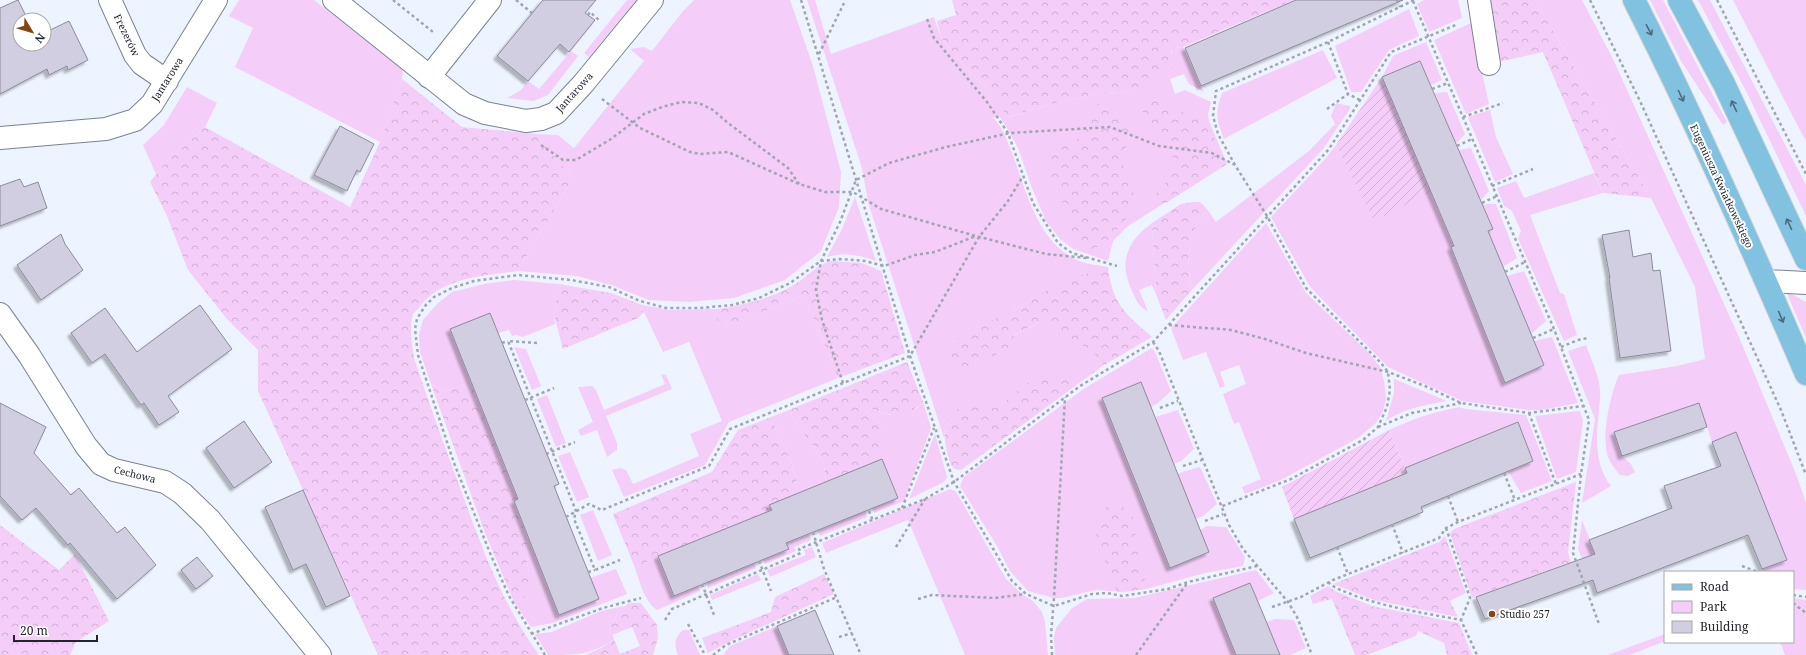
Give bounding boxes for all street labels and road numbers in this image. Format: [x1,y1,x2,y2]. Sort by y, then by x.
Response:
street label: Frezerów [111,11,143,59]
street label: Jantarowa [147,54,186,105]
street label: Jantarowa [552,69,596,116]
street label: Eugeniusza Kwiatkowskiego [1687,122,1757,250]
street label: Cechowa [113,462,158,486]

